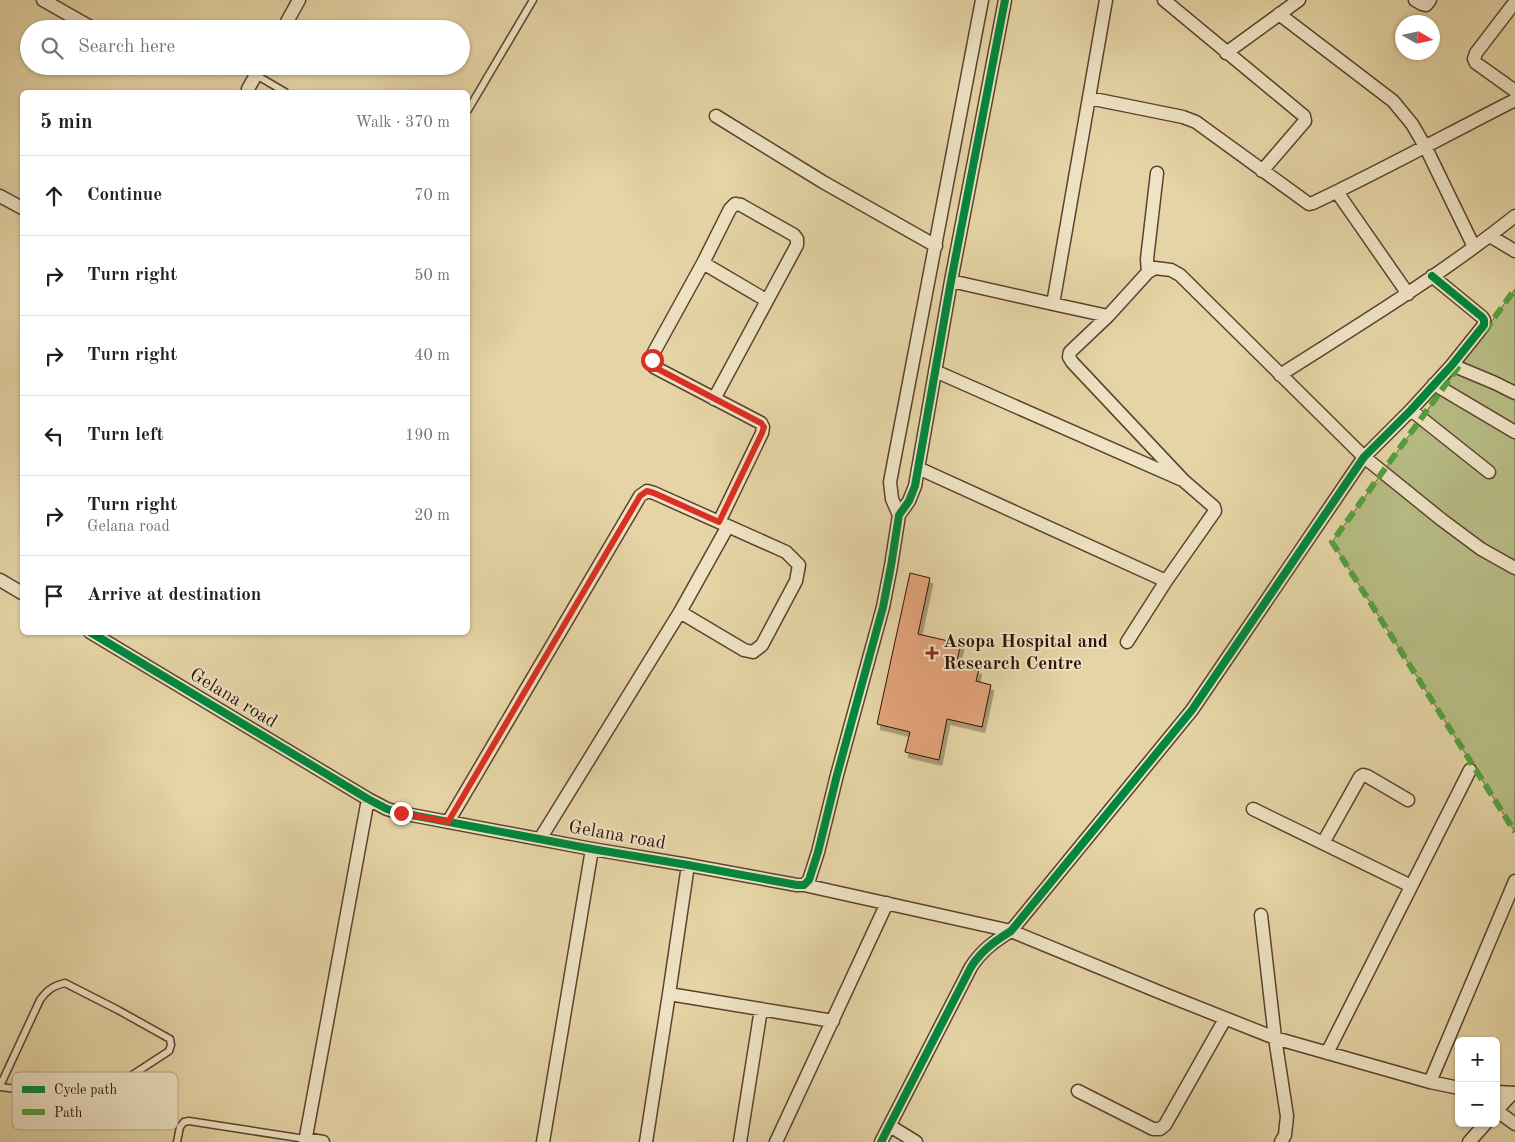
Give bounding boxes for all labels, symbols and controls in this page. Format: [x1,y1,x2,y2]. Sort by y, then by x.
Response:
north arrow [1395,15,1440,60]
search box [20,20,470,75]
icon: search [38,34,66,62]
text: Search here [78,38,175,57]
text: 5 min [40,112,93,133]
text: Walk · 370 m [355,115,450,131]
icon: ahead [40,182,68,210]
text: Continue [87,186,162,205]
text: 70 m [414,188,450,204]
icon: right [40,262,68,290]
text: Turn right [87,266,177,285]
text: 50 m [414,268,450,284]
icon: right [40,342,68,370]
text: Turn right [87,346,177,365]
text: 40 m [414,348,450,364]
route start [641,349,664,372]
icon: left [40,422,68,450]
text: Turn left [87,426,164,445]
text: 190 m [405,428,450,444]
text: Turn right [87,496,177,515]
icon: right [40,502,68,530]
text: 20 m [414,508,450,524]
text: Gelana road [87,519,170,535]
icon: arrive [40,582,68,610]
text: Arrive at destination [87,586,261,605]
place label: Asopa Hospital and Research Centre [943,633,1108,674]
marker: Asopa Hospital and Research Centre [925,646,939,660]
street label: Gelana road [186,666,280,733]
route end [390,802,413,825]
street label: Gelana road [567,818,667,854]
map controls [1455,1037,1500,1127]
button: + [1455,1037,1500,1082]
legend [12,1072,178,1130]
button: − [1455,1082,1500,1127]
text: Cycle path [54,1083,117,1097]
text: Path [54,1106,83,1120]

